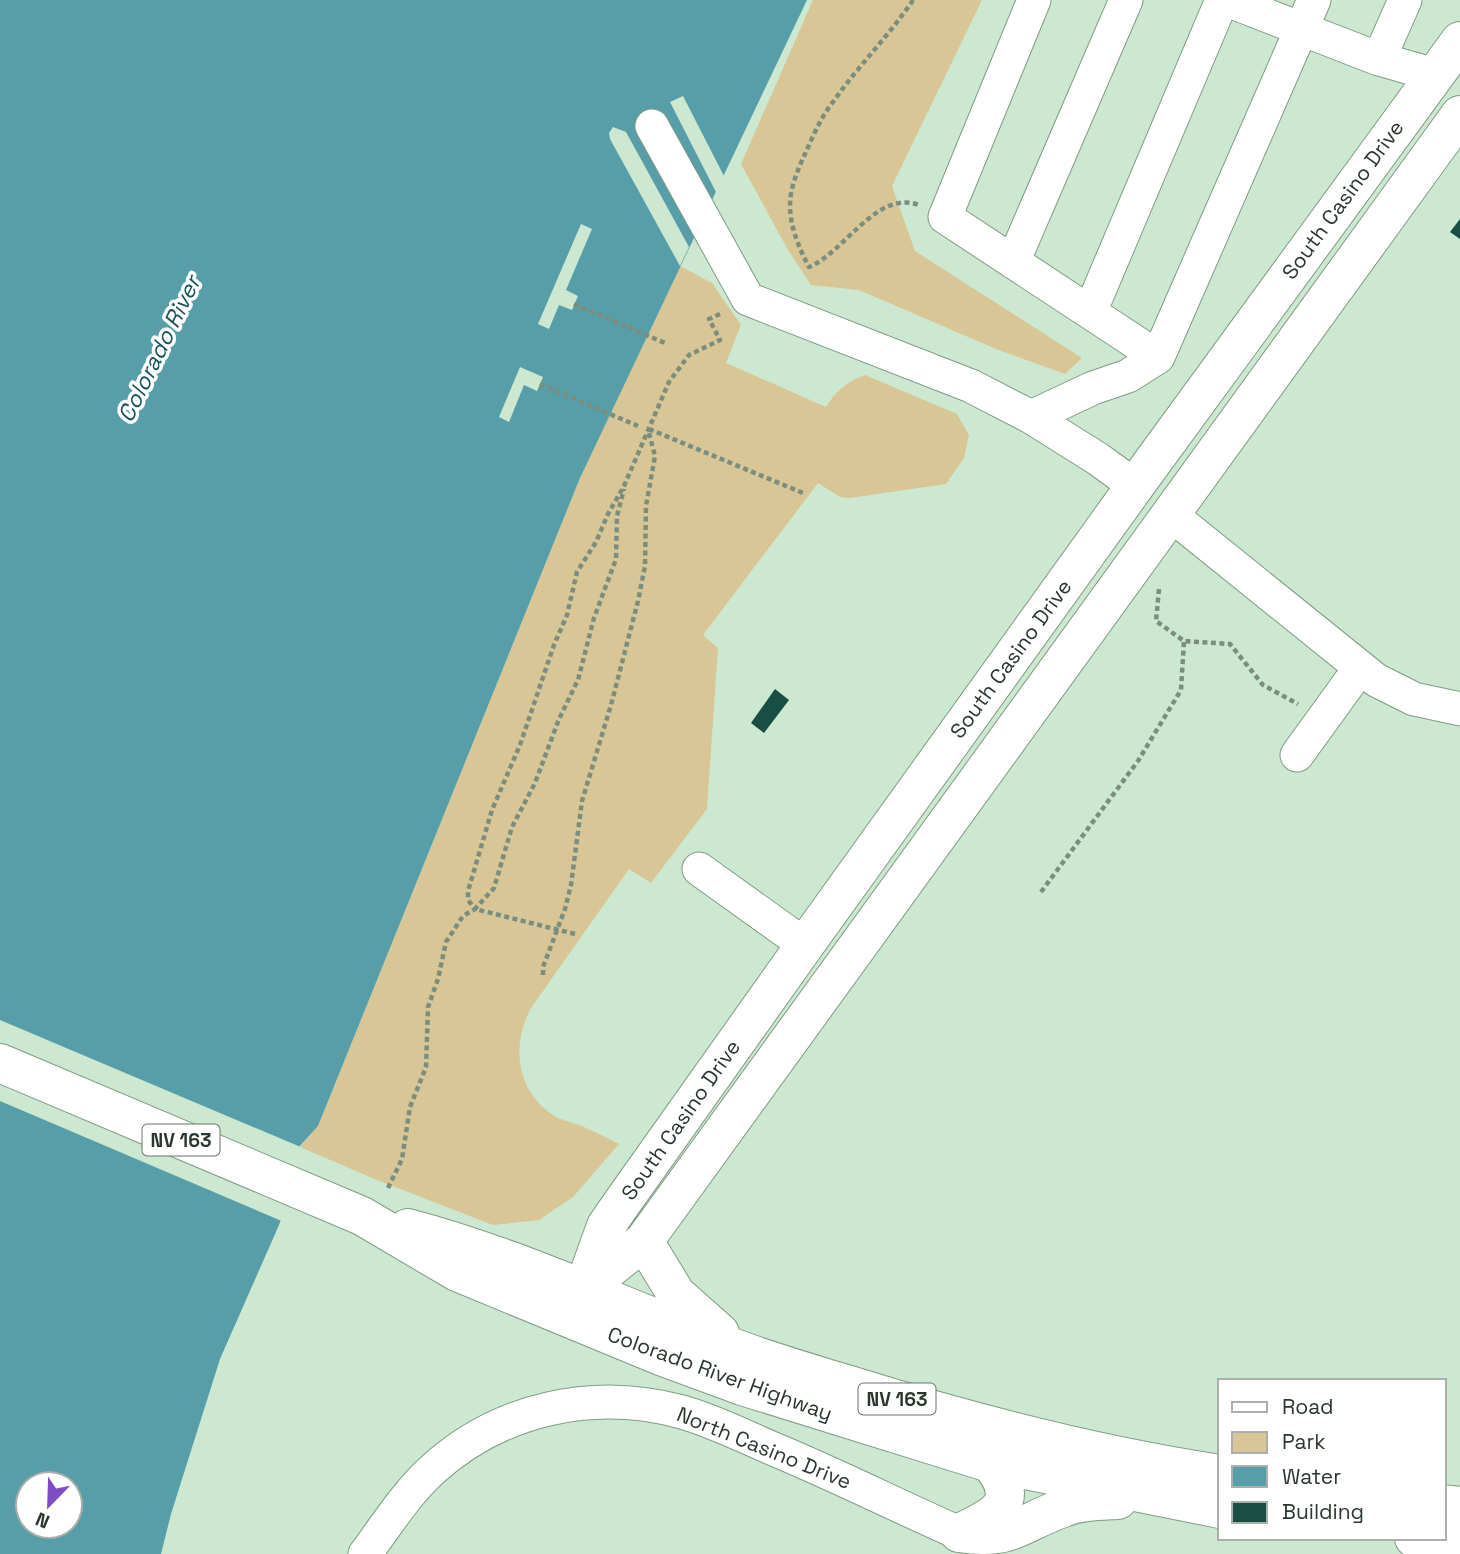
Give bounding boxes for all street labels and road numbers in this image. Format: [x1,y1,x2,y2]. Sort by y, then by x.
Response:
street label: South Casino Drive [1276,115,1409,284]
street label: South Casino Drive [944,574,1077,743]
street label: South Casino Drive [615,1034,746,1205]
road number: NV 163 [142,1124,220,1156]
street label: Colorado River Highway [604,1320,836,1427]
road number: NV 163 [858,1384,936,1414]
street label: North Casino Drive [673,1400,855,1495]

